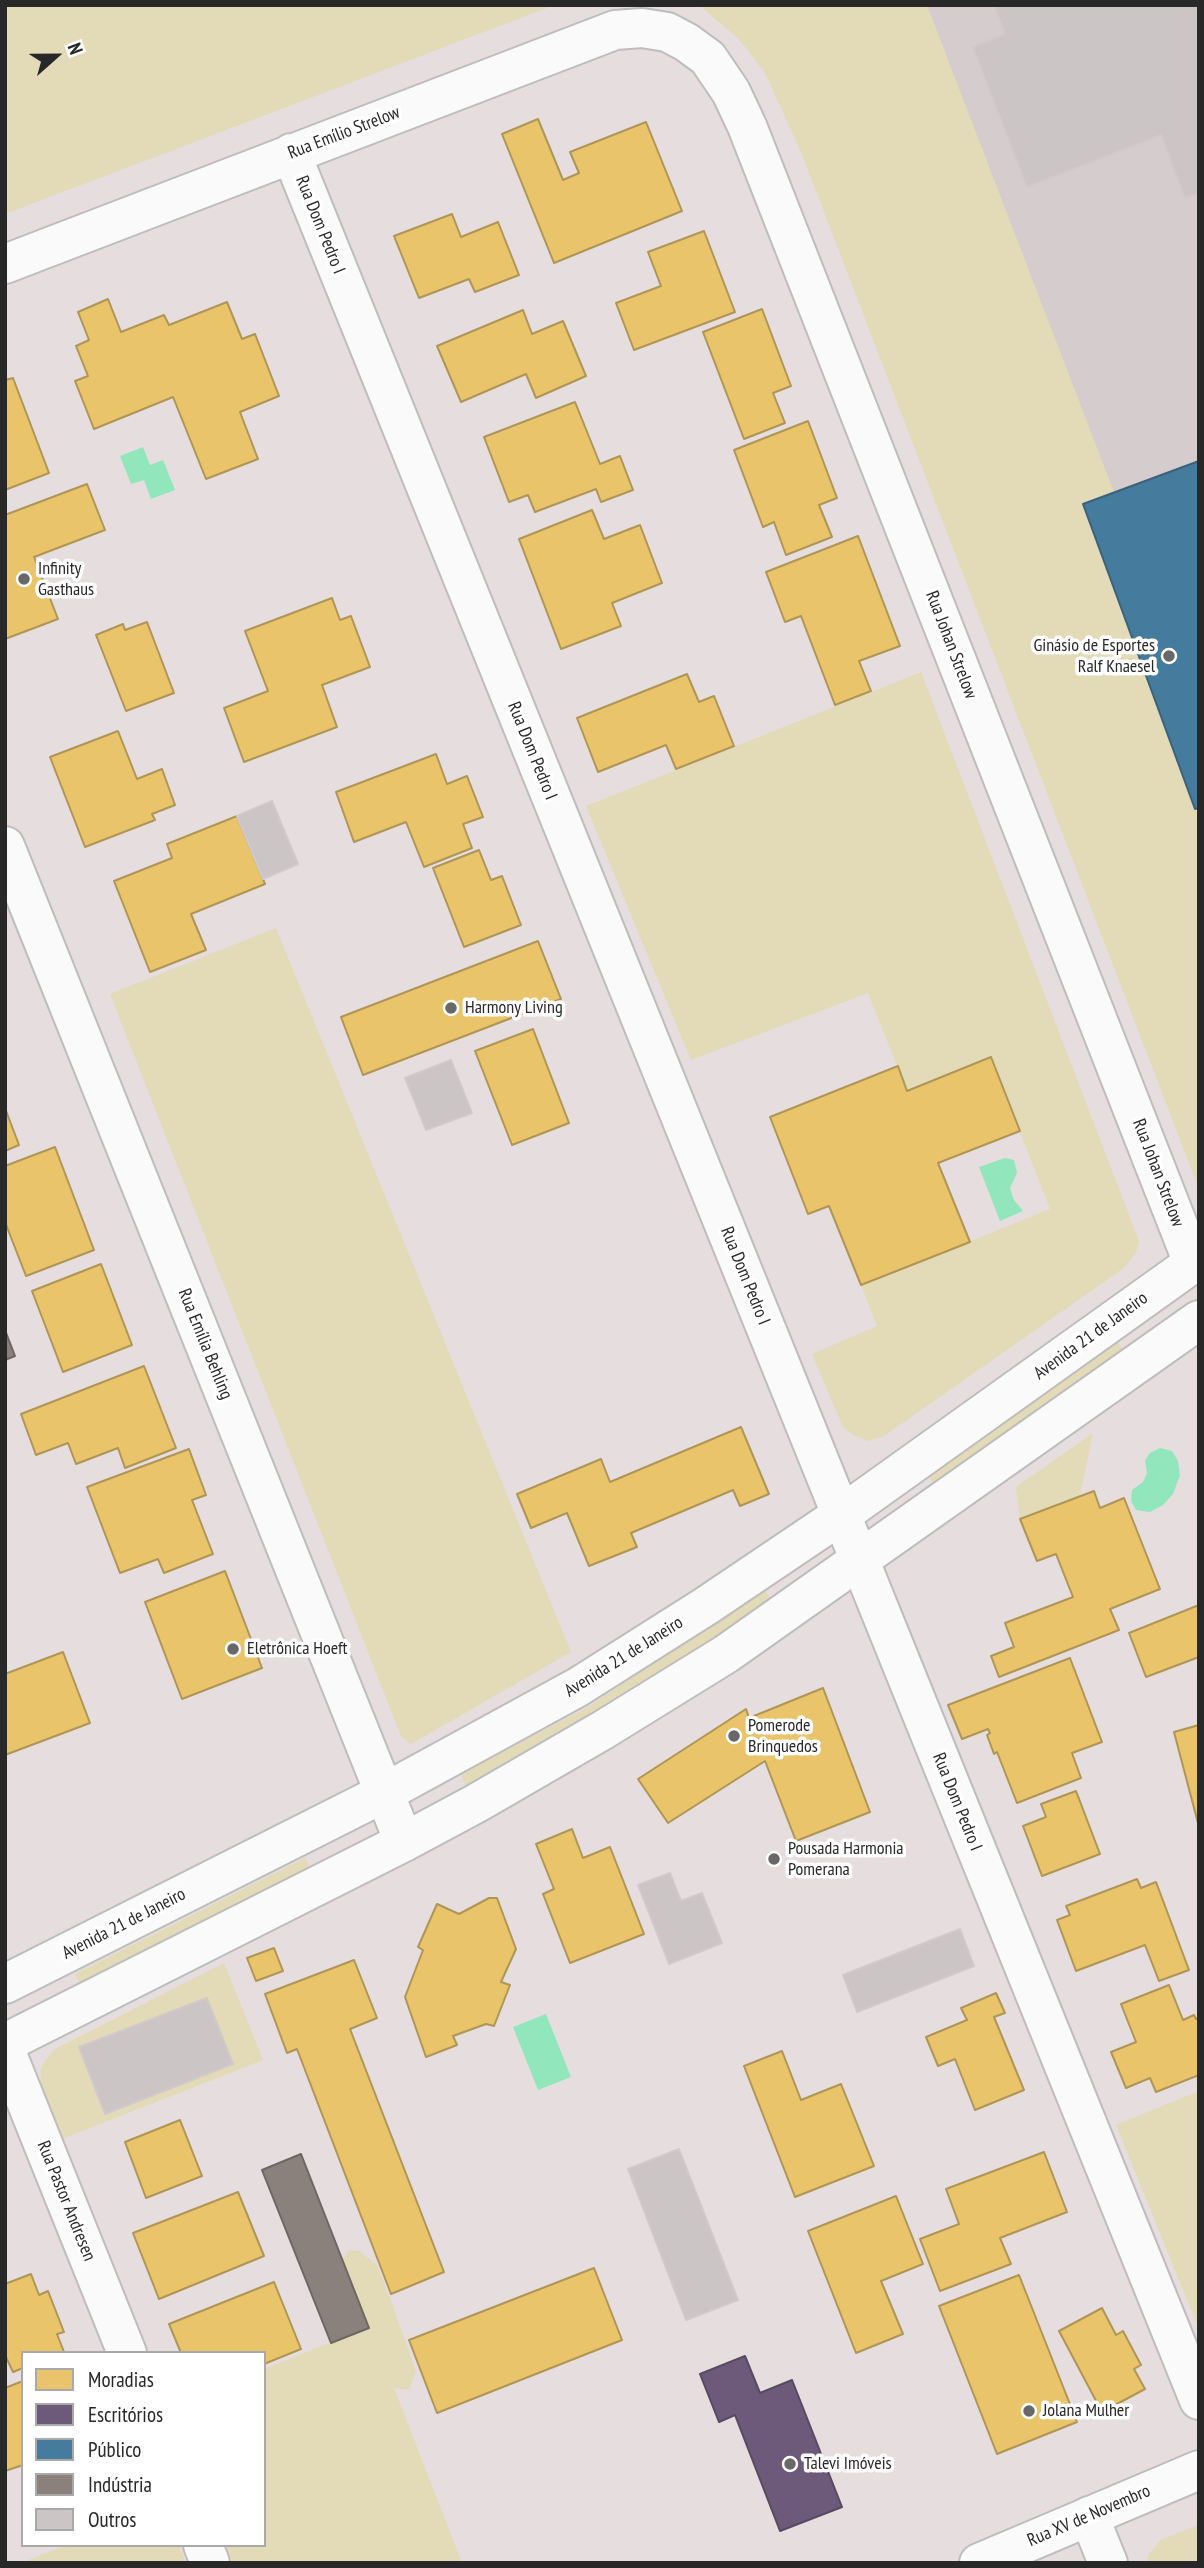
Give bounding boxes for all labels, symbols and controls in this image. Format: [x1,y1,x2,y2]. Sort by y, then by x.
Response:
north arrow [21,21,91,91]
text: N [63,39,89,58]
street label: Rua Emílio Strelow [285,102,403,164]
street label: Rua Dom Pedro I [291,173,349,277]
place label: Infinity Gasthaus [38,558,94,600]
marker: Infinity Gasthaus [16,571,32,587]
street label: Rua Johan Strelow [921,588,981,702]
place label: Ginásio de Esportes Ralf Knaesel [1033,635,1155,678]
marker: Ginásio de Esportes Ralf Knaesel [1161,648,1177,664]
street label: Rua Dom Pedro I [503,699,561,803]
place label: Harmony Living [465,997,563,1019]
marker: Harmony Living [443,1000,459,1016]
street label: Rua Johan Strelow [1128,1116,1188,1230]
street label: Rua Dom Pedro I [716,1224,774,1328]
street label: Rua Emília Behling [173,1285,237,1403]
street label: Avenida 21 de Janeiro [1030,1287,1152,1385]
street label: Avenida 21 de Janeiro [561,1612,687,1702]
place label: Eletrônica Hoeft [247,1638,347,1660]
marker: Eletrônica Hoeft [225,1641,241,1657]
place label: Pomerode Brinquedos [748,1715,818,1758]
marker: Pomerode Brinquedos [726,1728,742,1744]
street label: Rua Dom Pedro I [928,1750,986,1854]
place label: Pousada Harmonia Pomerana [788,1838,904,1881]
marker: Pousada Harmonia Pomerana [766,1851,782,1867]
street label: Avenida 21 de Janeiro [59,1884,189,1964]
street label: Rua Pastor Andresen [32,2138,100,2264]
legend [21,2351,266,2547]
text: Moradias [88,2366,154,2393]
place label: Jolana Mulher [1043,2400,1129,2422]
text: Escritórios [88,2401,163,2428]
marker: Jolana Mulher [1021,2403,1037,2419]
text: Público [88,2436,141,2463]
place label: Talevi Imóveis [804,2453,892,2475]
marker: Talevi Imóveis [782,2456,798,2472]
text: Indústria [88,2471,152,2498]
street label: Rua XV de Novembro [1024,2480,1154,2552]
text: Outros [88,2506,136,2533]

